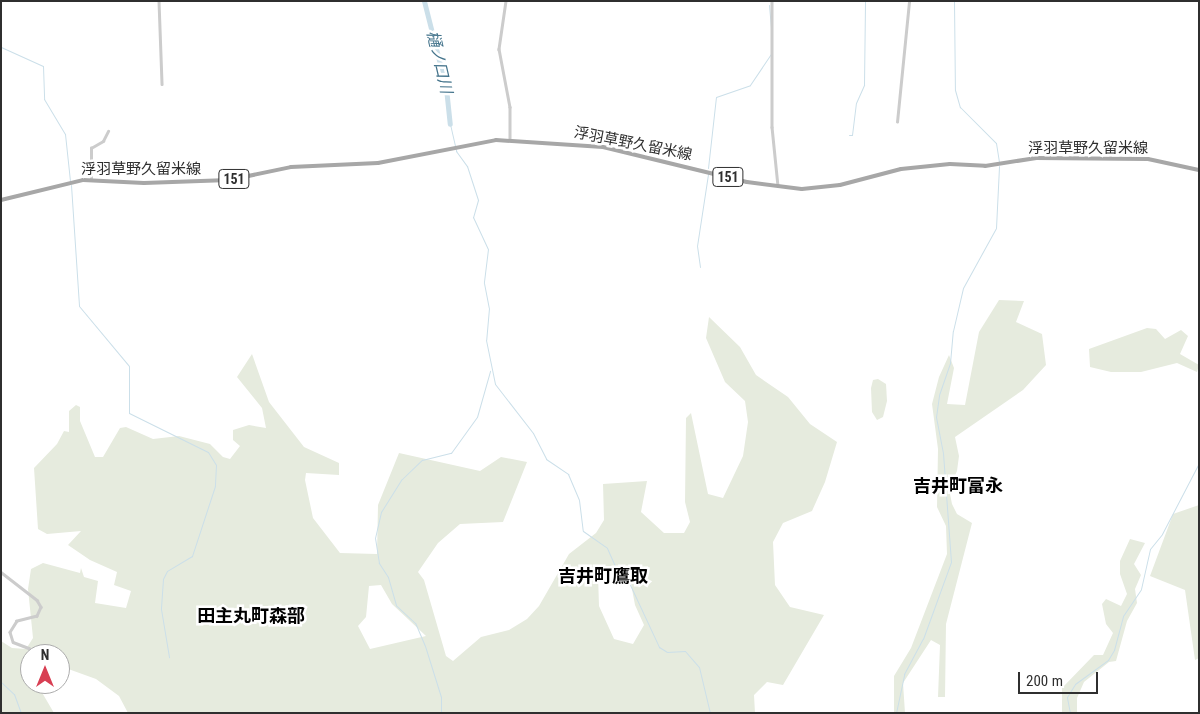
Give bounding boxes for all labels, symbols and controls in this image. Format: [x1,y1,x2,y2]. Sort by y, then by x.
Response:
water label: 樋ノ口川 [422,29,456,95]
street label: 浮羽草野久留米線 [572,124,694,164]
street label: 浮羽草野久留米線 [1028,140,1148,158]
street label: 浮羽草野久留米線 [81,161,201,179]
road number: 151 [712,166,744,188]
road number: 151 [218,168,250,190]
district label: 吉井町富永 [913,475,1003,497]
district label: 吉井町鷹取 [558,565,648,587]
district label: 田主丸町森部 [197,605,305,627]
north arrow [20,644,70,694]
text: N [41,647,49,663]
scale bar [1020,662,1100,694]
text: 200 m [1026,672,1063,690]

